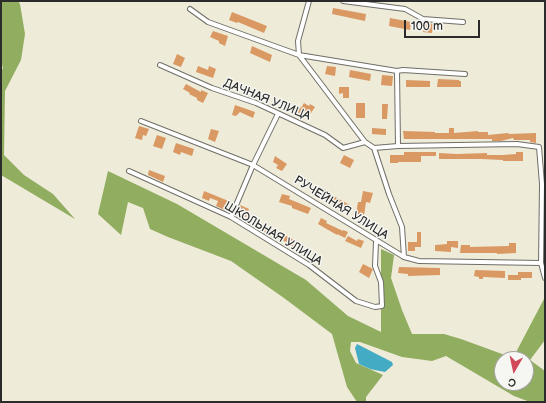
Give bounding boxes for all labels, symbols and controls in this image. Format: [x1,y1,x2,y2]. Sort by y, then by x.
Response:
scale bar [406,12,482,38]
text: 100 m [411,19,443,34]
street label: ДАЧНАЯ УЛИЦА [221,76,313,124]
street label: РУЧЕЙНАЯ УЛИЦА [291,173,391,243]
street label: ШКОЛЬНАЯ УЛИЦА [221,199,325,269]
north arrow [494,351,534,391]
text: С [507,375,517,389]

